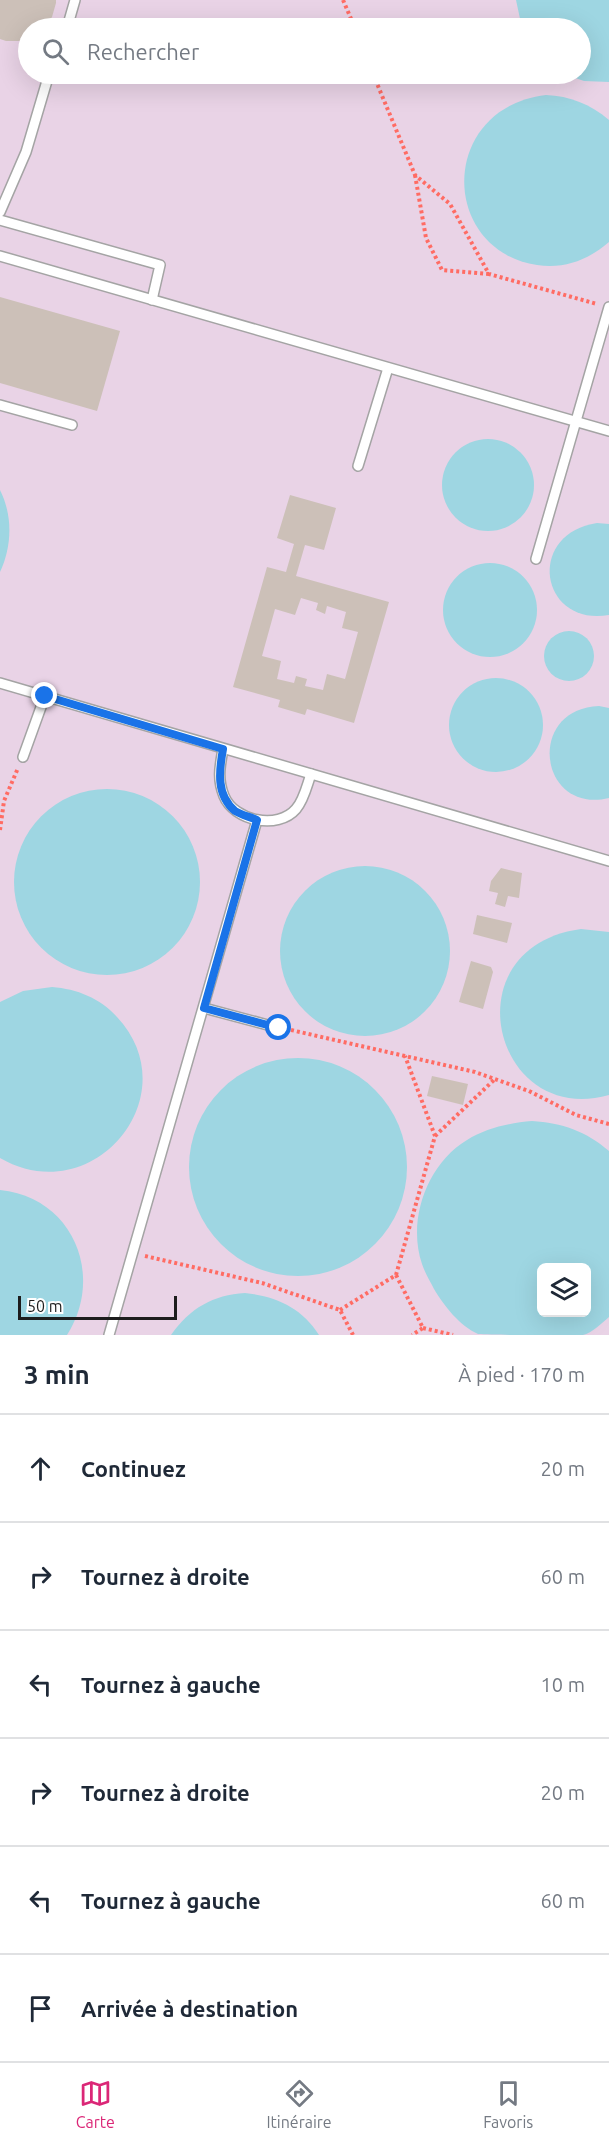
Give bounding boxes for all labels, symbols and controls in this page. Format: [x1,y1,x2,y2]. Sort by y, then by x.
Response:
search box [18,18,591,84]
icon: search [39,35,72,68]
text: Rechercher [87,39,199,64]
route end [31,682,57,708]
route start [265,1014,291,1040]
map controls [537,1263,591,1317]
button: layers [537,1263,591,1317]
scale bar [18,1293,177,1320]
text: 50 m [27,1297,63,1315]
text: 3 min [24,1360,90,1389]
text: À pied · 170 m [458,1363,585,1386]
icon: ahead [24,1452,57,1485]
text: Continuez [81,1456,186,1481]
text: 20 m [541,1457,585,1480]
icon: right [24,1560,57,1593]
text: Tournez à droite [81,1564,250,1589]
text: 60 m [541,1565,585,1588]
icon: left [24,1668,57,1701]
text: Tournez à gauche [81,1672,261,1697]
text: 10 m [541,1673,585,1696]
icon: right [24,1776,57,1809]
text: Tournez à droite [81,1780,250,1805]
text: 20 m [541,1781,585,1804]
icon: left [24,1884,57,1917]
text: Tournez à gauche [81,1888,261,1913]
text: 60 m [541,1889,585,1912]
icon: arrive [24,1992,57,2025]
text: Arrivée à destination [81,1996,298,2021]
tab: Carte [76,2077,115,2131]
tab: Itinéraire [266,2077,332,2131]
tab: Favoris [483,2077,533,2131]

